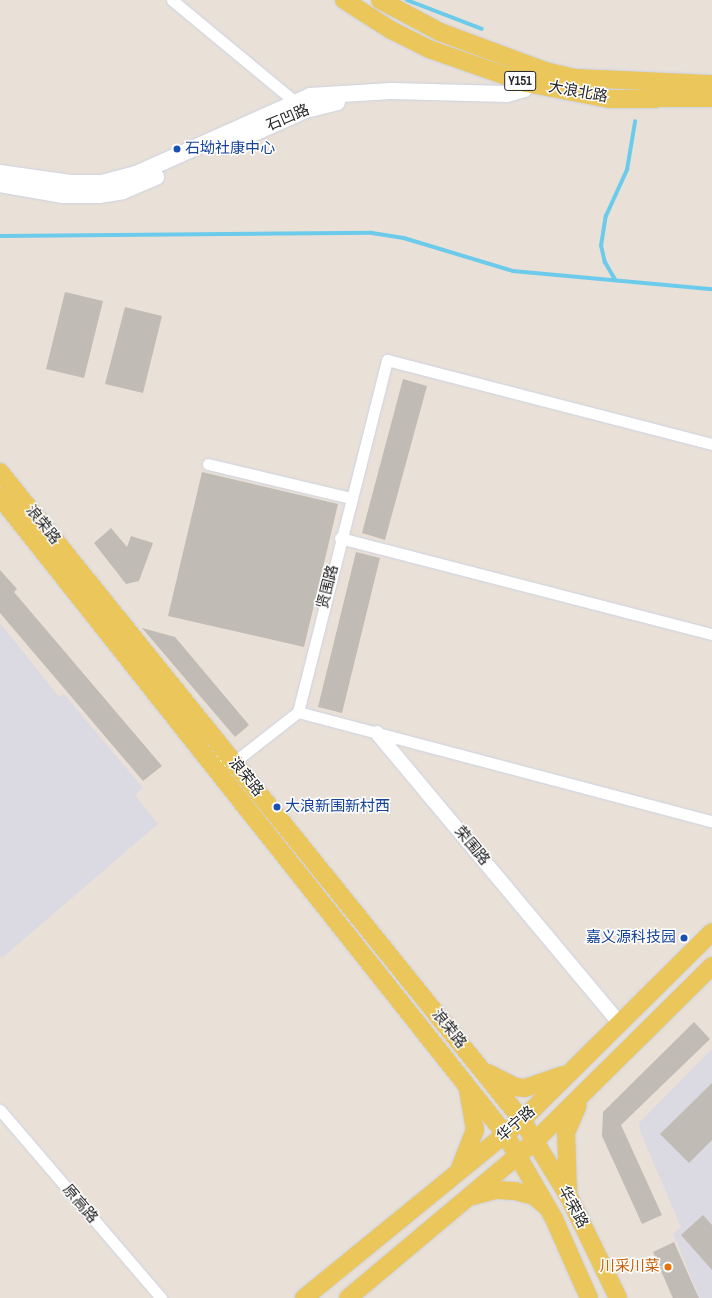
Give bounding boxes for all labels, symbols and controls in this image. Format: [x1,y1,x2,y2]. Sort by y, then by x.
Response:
road number: Y151 [504,69,536,93]
street label: 大浪北路 [547,78,609,106]
street label: 石凹路 [264,101,312,135]
place label: 石坳社康中心 [185,140,275,158]
marker: 石坳社康中心 [172,144,182,154]
street label: 浪荣路 [22,502,64,548]
street label: 贤围路 [314,563,342,611]
street label: 浪荣路 [225,754,267,800]
place label: 大浪新围新村西 [285,798,390,816]
marker: 大浪新围新村西 [272,802,282,812]
street label: 荣围路 [451,823,493,869]
place label: 嘉义源科技园 [586,929,676,947]
marker: 嘉义源科技园 [679,933,689,943]
street label: 浪荣路 [428,1006,470,1052]
street label: 华宁路 [493,1102,539,1146]
street label: 原高路 [58,1181,102,1227]
street label: 华荣路 [554,1183,592,1231]
place label: 川采川菜 [600,1258,660,1276]
marker: 川采川菜 [663,1262,673,1272]

